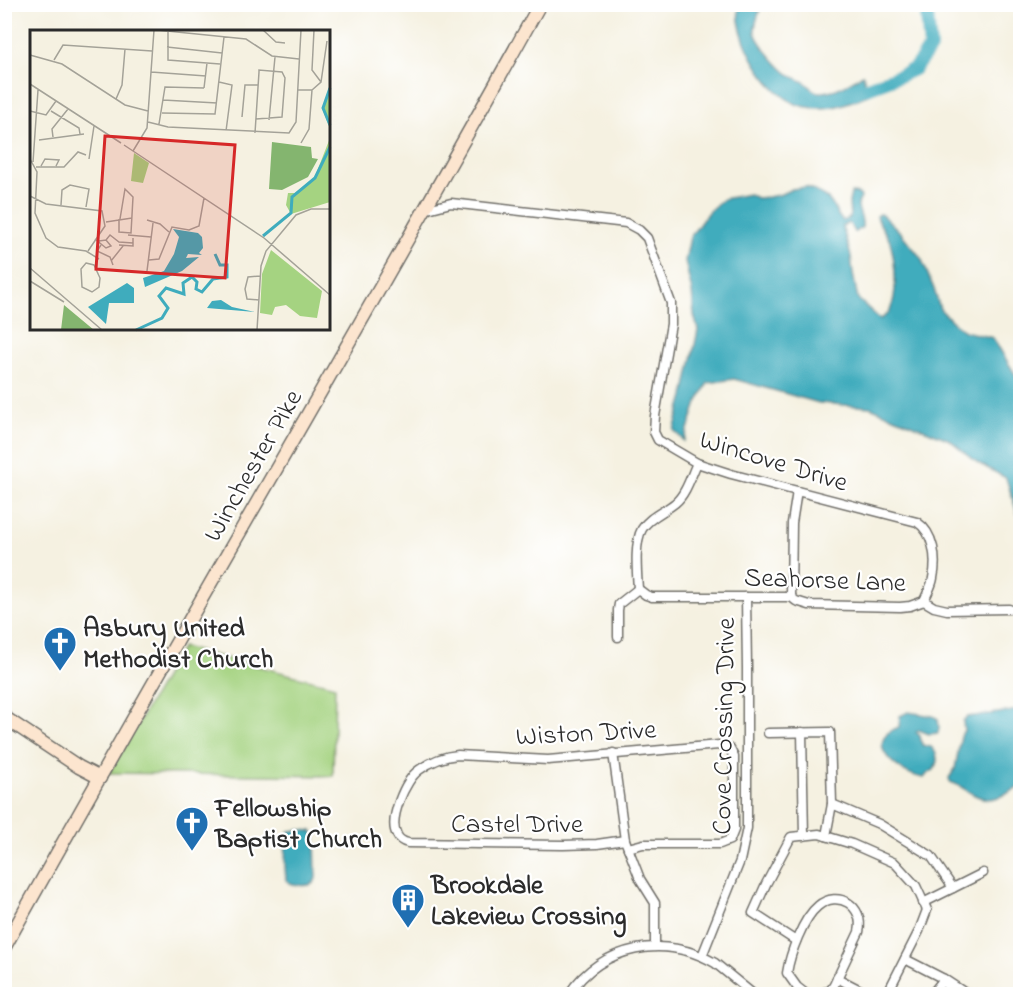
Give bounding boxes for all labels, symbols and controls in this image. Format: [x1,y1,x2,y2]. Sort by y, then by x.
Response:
inset map [30,30,330,330]
street label: Winchester Pike [195,382,314,550]
street label: Wincove Drive [694,421,853,504]
street label: Seahorse Lane [743,559,907,604]
place label: Asbury United Methodist Church [83,610,273,680]
street label: Cove Crossing Drive [704,616,747,835]
church icon: Asbury United Methodist Church [42,625,78,672]
street label: Wiston Drive [515,711,658,758]
place label: Fellowship Baptist Church [213,790,382,860]
church icon: Fellowship Baptist Church [174,805,210,852]
street label: Castel Drive [451,806,584,845]
place label: Brookdale Lakeview Crossing [429,867,626,938]
building icon: Brookdale Lakeview Crossing [390,882,426,929]

